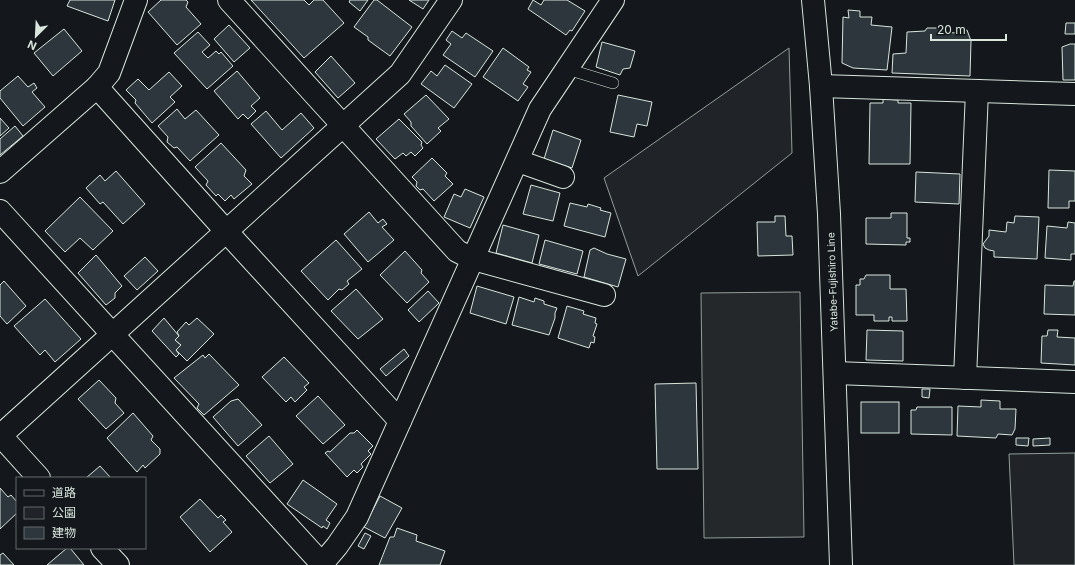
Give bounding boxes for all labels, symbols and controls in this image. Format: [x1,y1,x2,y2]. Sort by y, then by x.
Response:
north arrow [16,16,56,56]
scale bar [931,16,1006,42]
text: 20 m [937,22,966,37]
text: N [25,37,39,53]
street label: Yatabe-Fujishiro Line [824,232,840,332]
legend [16,477,146,549]
text: 道路 [52,485,76,500]
text: 公園 [52,505,76,520]
text: 建物 [52,525,76,540]

